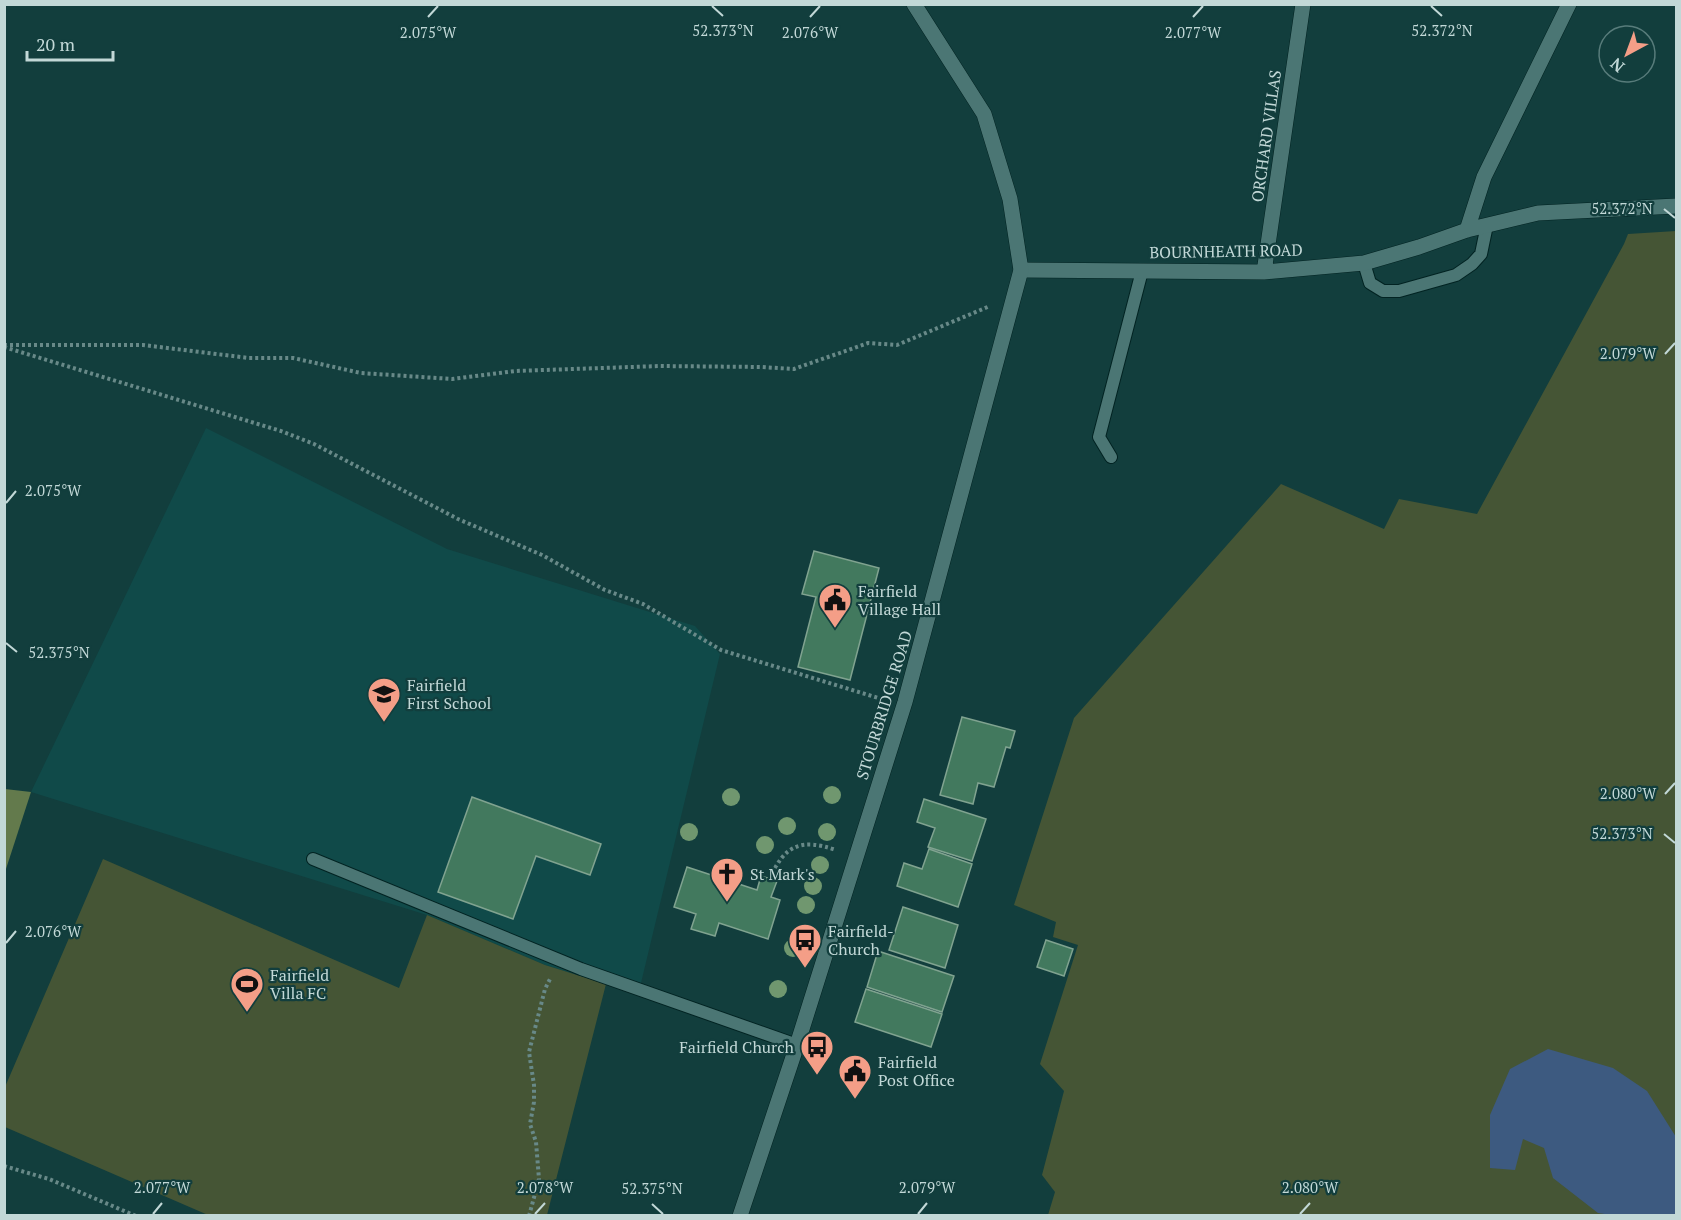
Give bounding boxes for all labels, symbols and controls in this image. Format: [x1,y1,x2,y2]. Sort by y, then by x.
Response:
text: 52.373°N [692,20,754,40]
text: 52.372°N [1411,20,1473,40]
text: 2.075°W [400,22,457,42]
text: 2.076°W [782,22,839,42]
text: 2.077°W [1165,22,1222,42]
scale bar [27,24,112,62]
north arrow [1597,24,1657,84]
text: 20 m [36,32,76,56]
text: N [1605,53,1629,78]
street label: ORCHARD VILLAS [1246,69,1286,203]
text: 52.372°N [1591,198,1653,218]
street label: BOURNHEATH ROAD [1149,239,1303,263]
text: 2.079°W [1600,343,1657,363]
text: 2.075°W [25,480,82,500]
place label: Fairfield Village Hall [858,580,941,620]
public building icon: Fairfield Village Hall [817,582,853,629]
street label: STOURBRIDGE ROAD [851,628,917,782]
text: 52.375°N [28,642,90,662]
place label: Fairfield First School [407,674,492,714]
school or university icon: Fairfield First School [366,676,402,723]
text: 2.080°W [1600,783,1657,803]
text: 52.373°N [1591,823,1653,843]
church icon: St Mark's [709,856,745,903]
place label: St Mark's [750,863,815,885]
place label: Fairfield- Church [828,920,894,960]
text: 2.076°W [25,921,82,941]
bus stop icon: Fairfield- Church [787,922,823,969]
place label: Fairfield Villa FC [270,964,329,1004]
sports icon: Fairfield Villa FC [229,966,265,1013]
bus stop icon: Fairfield Church [799,1029,835,1076]
place label: Fairfield Church [679,1036,795,1058]
place label: Fairfield Post Office [878,1051,955,1091]
public building icon: Fairfield Post Office [837,1053,873,1100]
text: 2.077°W [134,1177,191,1197]
text: 2.078°W [517,1177,574,1197]
text: 2.079°W [899,1177,956,1197]
text: 2.080°W [1282,1177,1339,1197]
text: 52.375°N [621,1178,683,1198]

